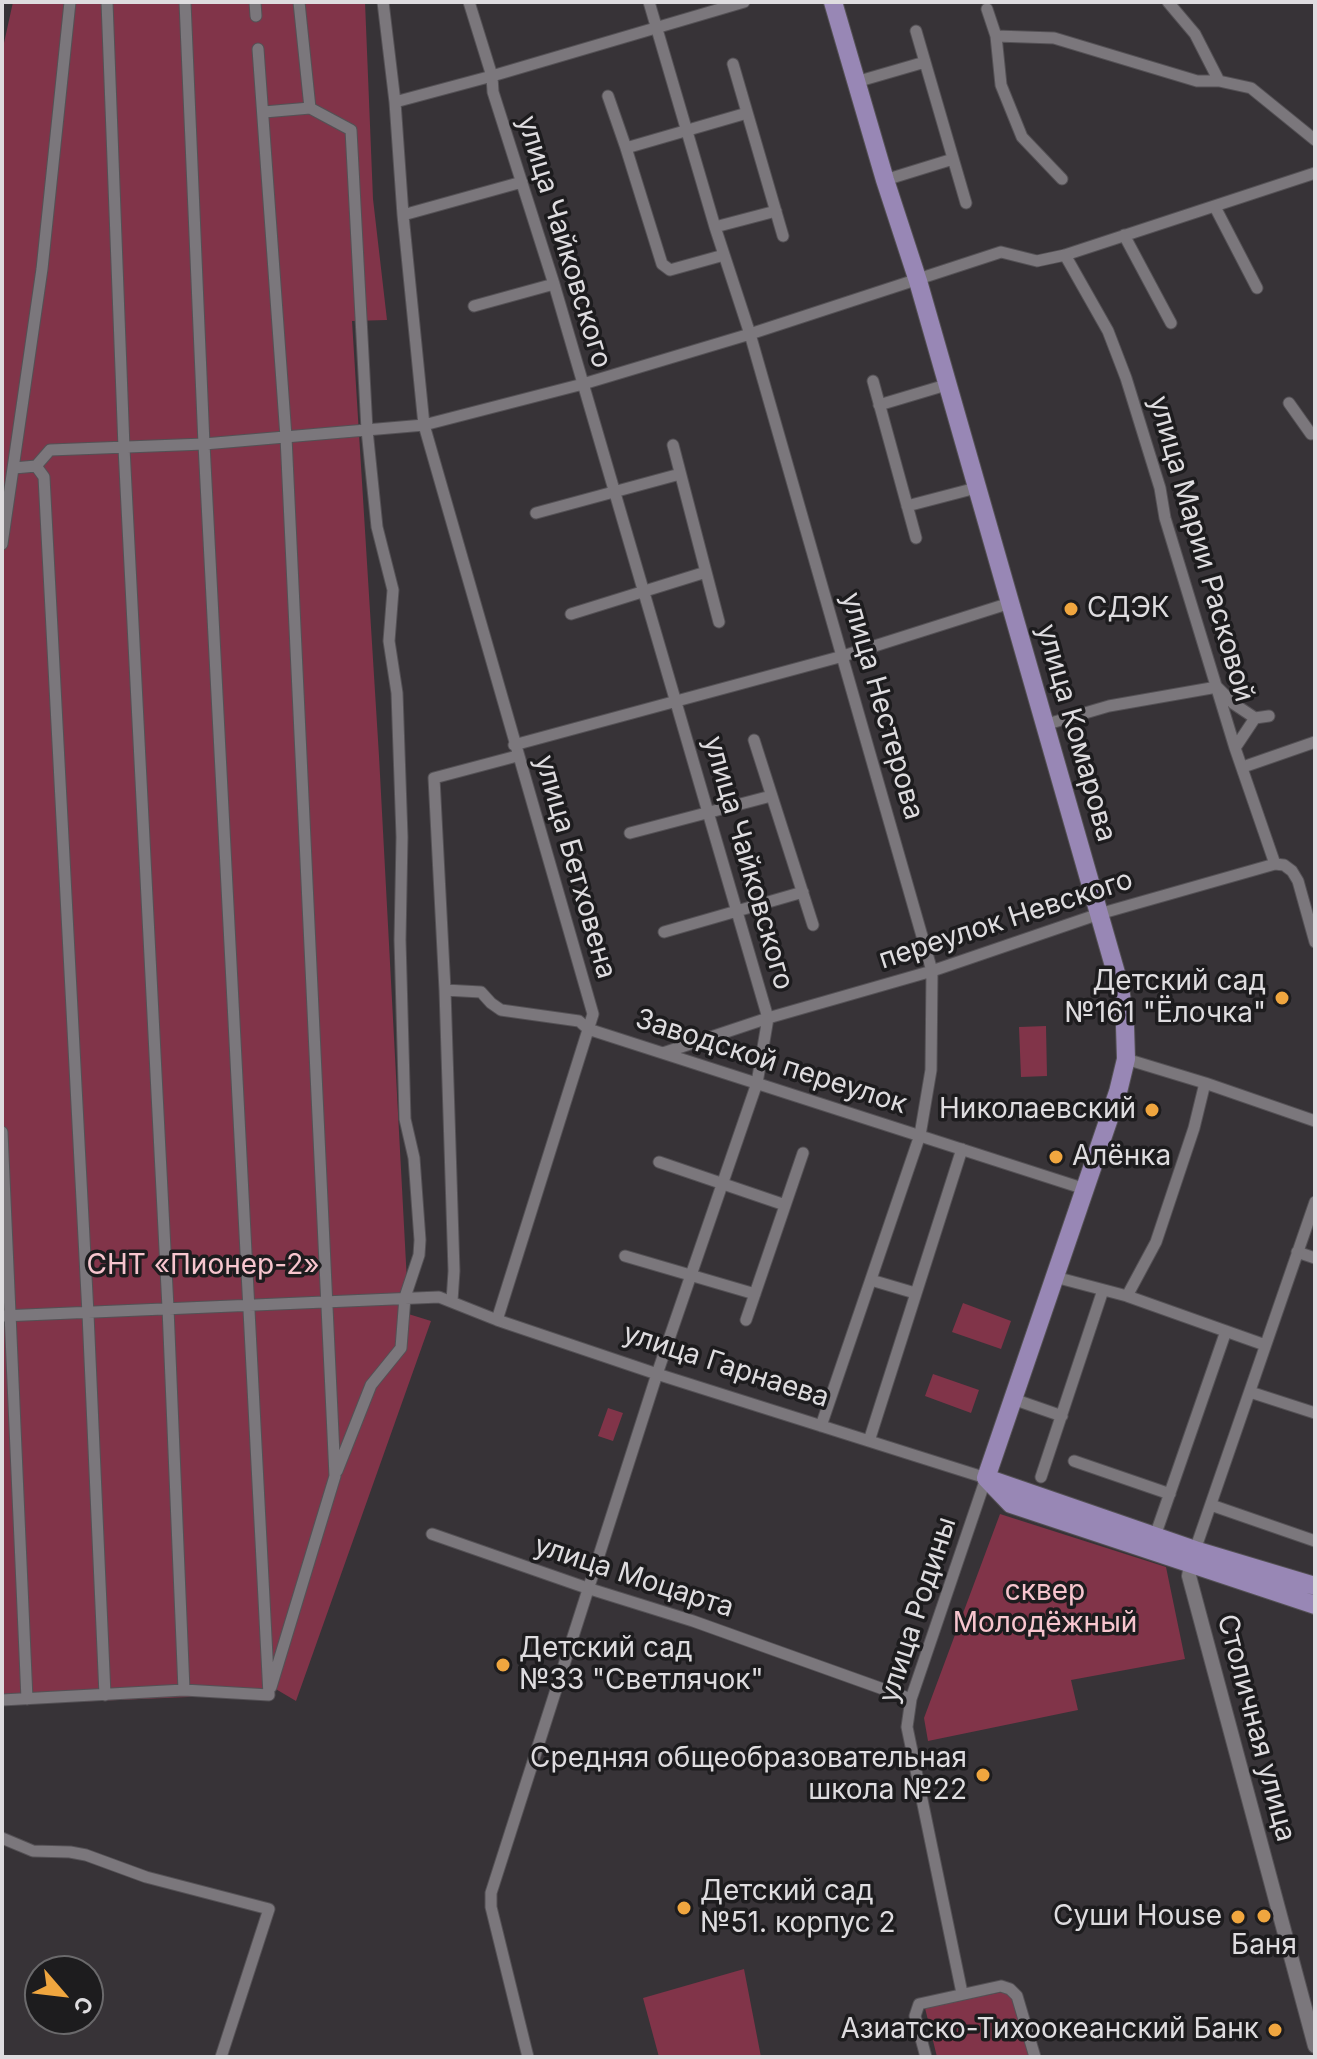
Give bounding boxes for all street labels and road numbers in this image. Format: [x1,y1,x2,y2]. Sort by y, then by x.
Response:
street label: улица Чайковского [510,112,618,372]
street label: улица Марии Расковой [1141,392,1261,706]
street label: улица Нестерова [833,588,931,824]
street label: улица Комарова [1029,620,1123,846]
street label: улица Чайковского [696,732,800,994]
street label: улица Бетховена [527,751,623,983]
street label: переулок Невского [875,863,1137,977]
street label: Заводской переулок [631,1002,911,1122]
street label: улица Гарнаева [619,1317,833,1415]
street label: улица Родины [872,1513,964,1707]
street label: улица Моцарта [530,1529,738,1625]
street label: Столичная улица [1210,1611,1302,1845]

